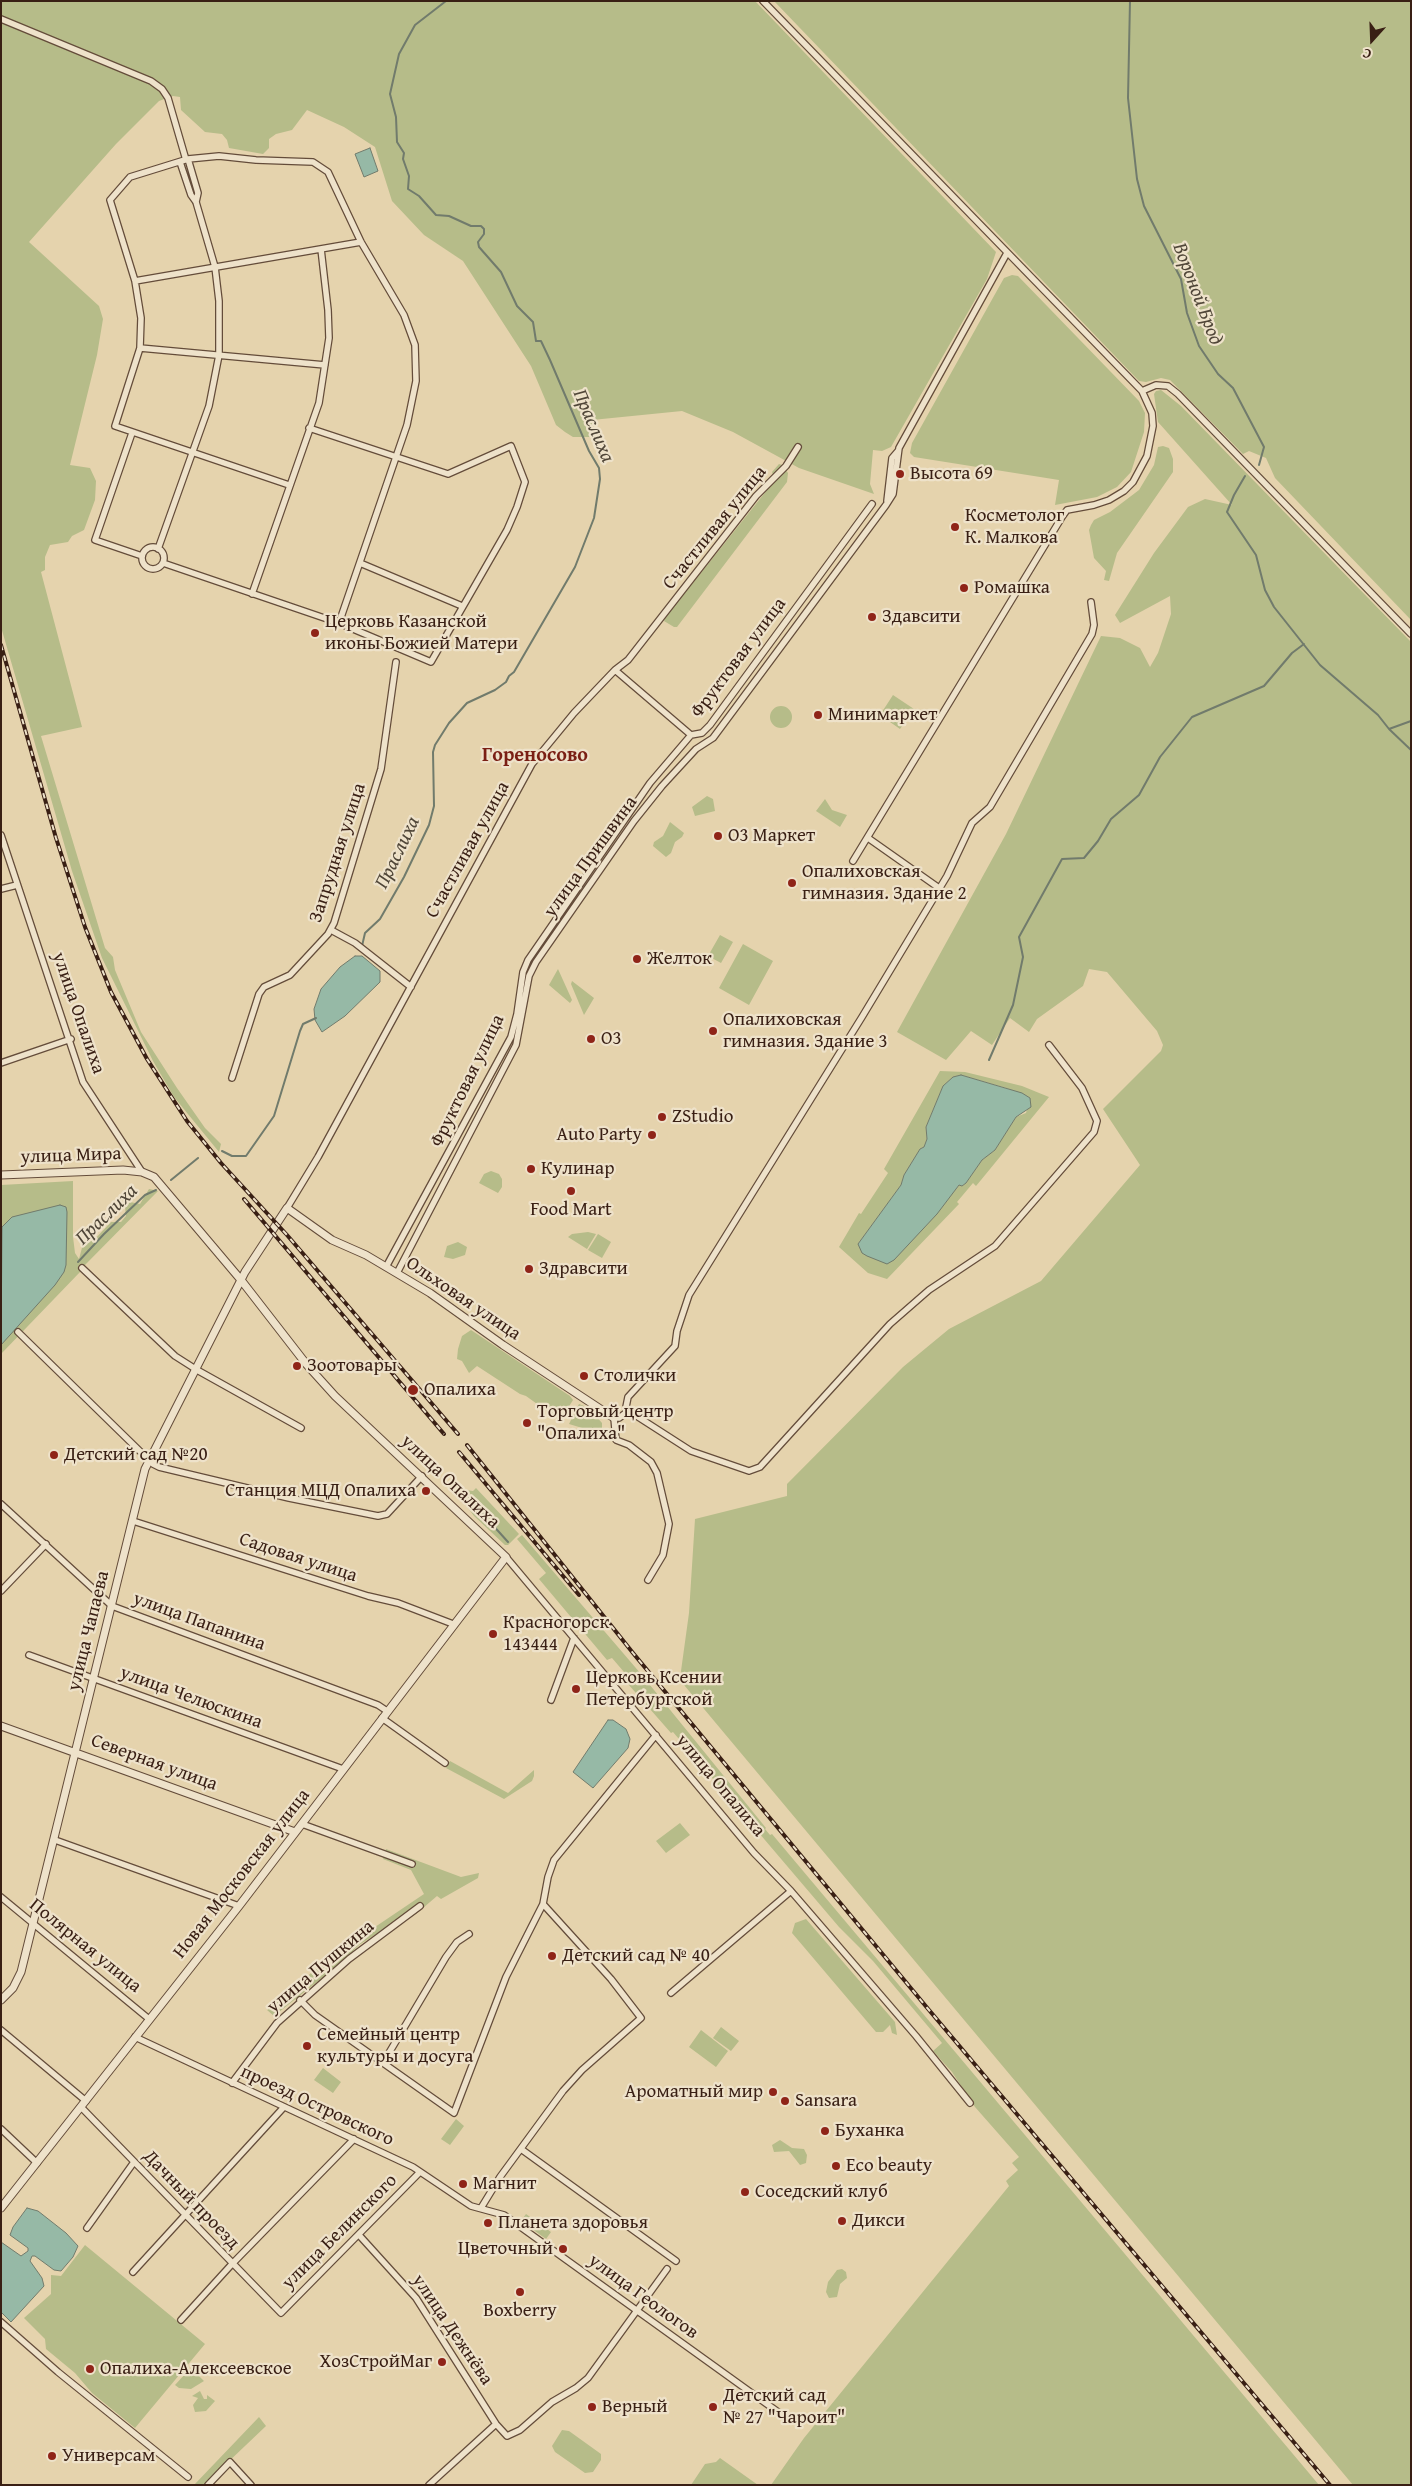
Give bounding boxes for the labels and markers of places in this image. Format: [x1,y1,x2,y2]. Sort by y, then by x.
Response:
place label: Высота 69 [910,463,993,485]
marker: Высота 69 [894,468,906,480]
place label: Косметолог К. Малкова [965,505,1064,549]
marker: Косметолог К. Малкова [949,521,961,533]
place label: Ромашка [974,577,1050,599]
marker: Ромашка [958,582,970,594]
place label: Здавсити [882,606,961,628]
place label: Церковь Казанской иконы Божией Матери [325,611,518,655]
marker: Здавсити [866,611,878,623]
marker: Церковь Казанской иконы Божией Матери [309,627,321,639]
place label: Минимаркет [828,704,937,726]
marker: Минимаркет [812,709,824,721]
place label: О3 Маркет [728,825,815,847]
marker: О3 Маркет [712,830,724,842]
place label: Опалиховская гимназия. Здание 2 [802,861,967,905]
marker: Опалиховская гимназия. Здание 2 [786,877,798,889]
place label: Желток [647,948,712,970]
marker: Желток [631,953,643,965]
place label: Опалиховская гимназия. Здание 3 [723,1009,888,1053]
marker: Опалиховская гимназия. Здание 3 [707,1025,719,1037]
place label: О3 [601,1028,622,1050]
marker: О3 [585,1033,597,1045]
place label: ZStudio [672,1106,734,1128]
marker: ZStudio [656,1111,668,1123]
place label: Auto Party [556,1124,642,1146]
marker: Auto Party [646,1129,658,1141]
place label: Кулинар [541,1158,614,1180]
marker: Кулинар [525,1163,537,1175]
marker: Food Mart [565,1185,577,1197]
place label: Food Mart [530,1199,612,1221]
place label: Здравсити [539,1258,628,1280]
marker: Здравсити [523,1263,535,1275]
place label: Зоотовары [307,1355,397,1377]
marker: Зоотовары [291,1360,303,1372]
place label: Столички [594,1365,676,1387]
marker: Столички [578,1370,590,1382]
place label: Опалиха [424,1379,496,1401]
marker: Опалиха [406,1383,420,1397]
place label: Торговый центр "Опалиха" [537,1401,674,1445]
marker: Торговый центр "Опалиха" [521,1417,533,1429]
place label: Детский сад №20 [64,1444,208,1466]
marker: Детский сад №20 [48,1449,60,1461]
place label: Станция МЦД Опалиха [225,1480,416,1502]
marker: Станция МЦД Опалиха [420,1485,432,1497]
place label: Красногорск 143444 [503,1612,609,1656]
marker: Красногорск 143444 [487,1628,499,1640]
place label: Церковь Ксении Петербургской [586,1667,722,1711]
marker: Церковь Ксении Петербургской [570,1683,582,1695]
place label: Детский сад № 40 [562,1945,710,1967]
marker: Детский сад № 40 [546,1950,558,1962]
place label: Семейный центр культуры и досуга [317,2024,473,2068]
marker: Семейный центр культуры и досуга [301,2040,313,2052]
place label: Ароматный мир [625,2081,763,2103]
marker: Ароматный мир [767,2086,779,2098]
place label: Sansara [795,2090,857,2112]
marker: Sansara [779,2095,791,2107]
place label: Буханка [835,2120,904,2142]
marker: Буханка [819,2125,831,2137]
place label: Eco beauty [846,2155,932,2177]
marker: Eco beauty [830,2160,842,2172]
place label: Магнит [473,2173,536,2195]
marker: Магнит [457,2178,469,2190]
place label: Соседский клуб [755,2181,888,2203]
marker: Соседский клуб [739,2186,751,2198]
place label: Дикси [852,2210,905,2232]
place label: Планета здоровья [498,2212,648,2234]
marker: Дикси [836,2215,848,2227]
marker: Планета здоровья [482,2217,494,2229]
place label: Цветочный [458,2238,553,2260]
marker: Цветочный [557,2243,569,2255]
marker: Boxberry [514,2286,526,2298]
place label: Boxberry [483,2300,557,2322]
place label: ХозСтройМаг [320,2351,432,2373]
marker: ХозСтройМаг [436,2356,448,2368]
place label: Опалиха-Алексеевское [100,2358,292,2380]
marker: Опалиха-Алексеевское [84,2363,96,2375]
place label: Детский сад № 27 "Чароит" [723,2385,845,2429]
place label: Верный [602,2396,668,2418]
marker: Верный [586,2401,598,2413]
marker: Детский сад № 27 "Чароит" [707,2401,719,2413]
place label: Универсам [62,2445,155,2467]
marker: Универсам [46,2450,58,2462]

